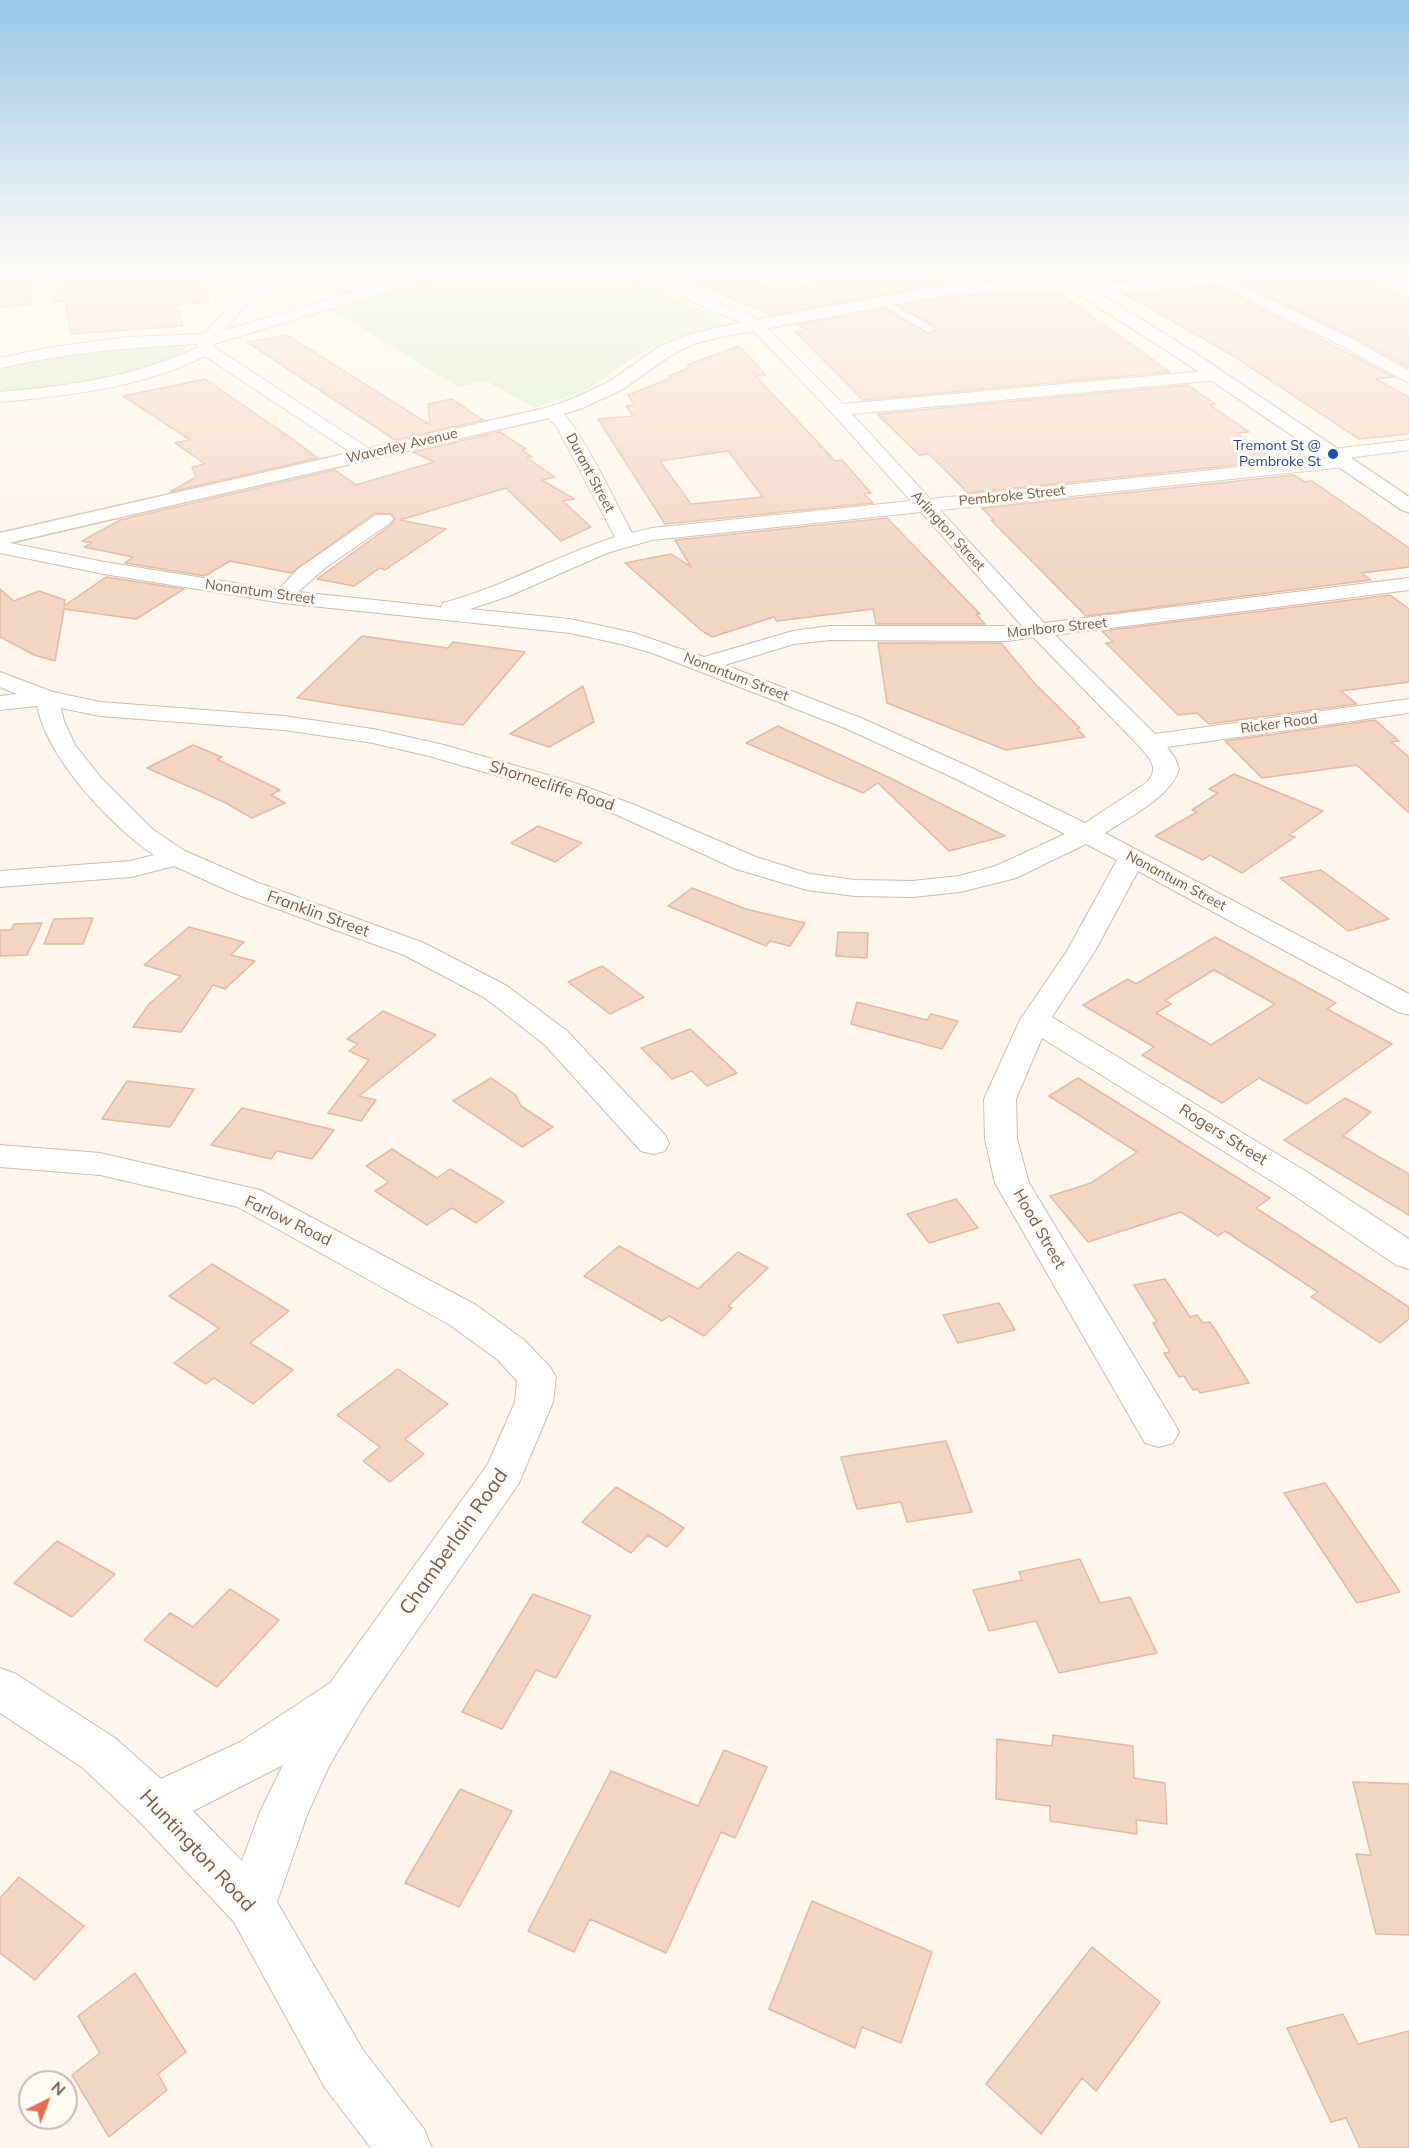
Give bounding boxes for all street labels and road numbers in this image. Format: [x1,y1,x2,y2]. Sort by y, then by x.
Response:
street label: Waverley Avenue [345,425,459,467]
street label: Durant Street [562,430,618,516]
street label: Pembroke Street [958,482,1066,510]
street label: Arlington Street [908,487,988,575]
street label: Nonantum Street [204,576,316,608]
street label: Marlboro Street [1006,614,1108,642]
street label: Nonantum Street [681,649,791,705]
street label: Ricker Road [1239,710,1319,738]
street label: Shornecliffe Road [487,757,617,815]
street label: Nonantum Street [1123,848,1229,914]
street label: Franklin Street [264,887,372,941]
street label: Rogers Street [1175,1100,1271,1170]
street label: Hood Street [1009,1186,1069,1272]
street label: Farlow Road [241,1192,335,1250]
street label: Chamberlain Road [395,1464,513,1620]
street label: Huntington Road [134,1785,260,1917]

